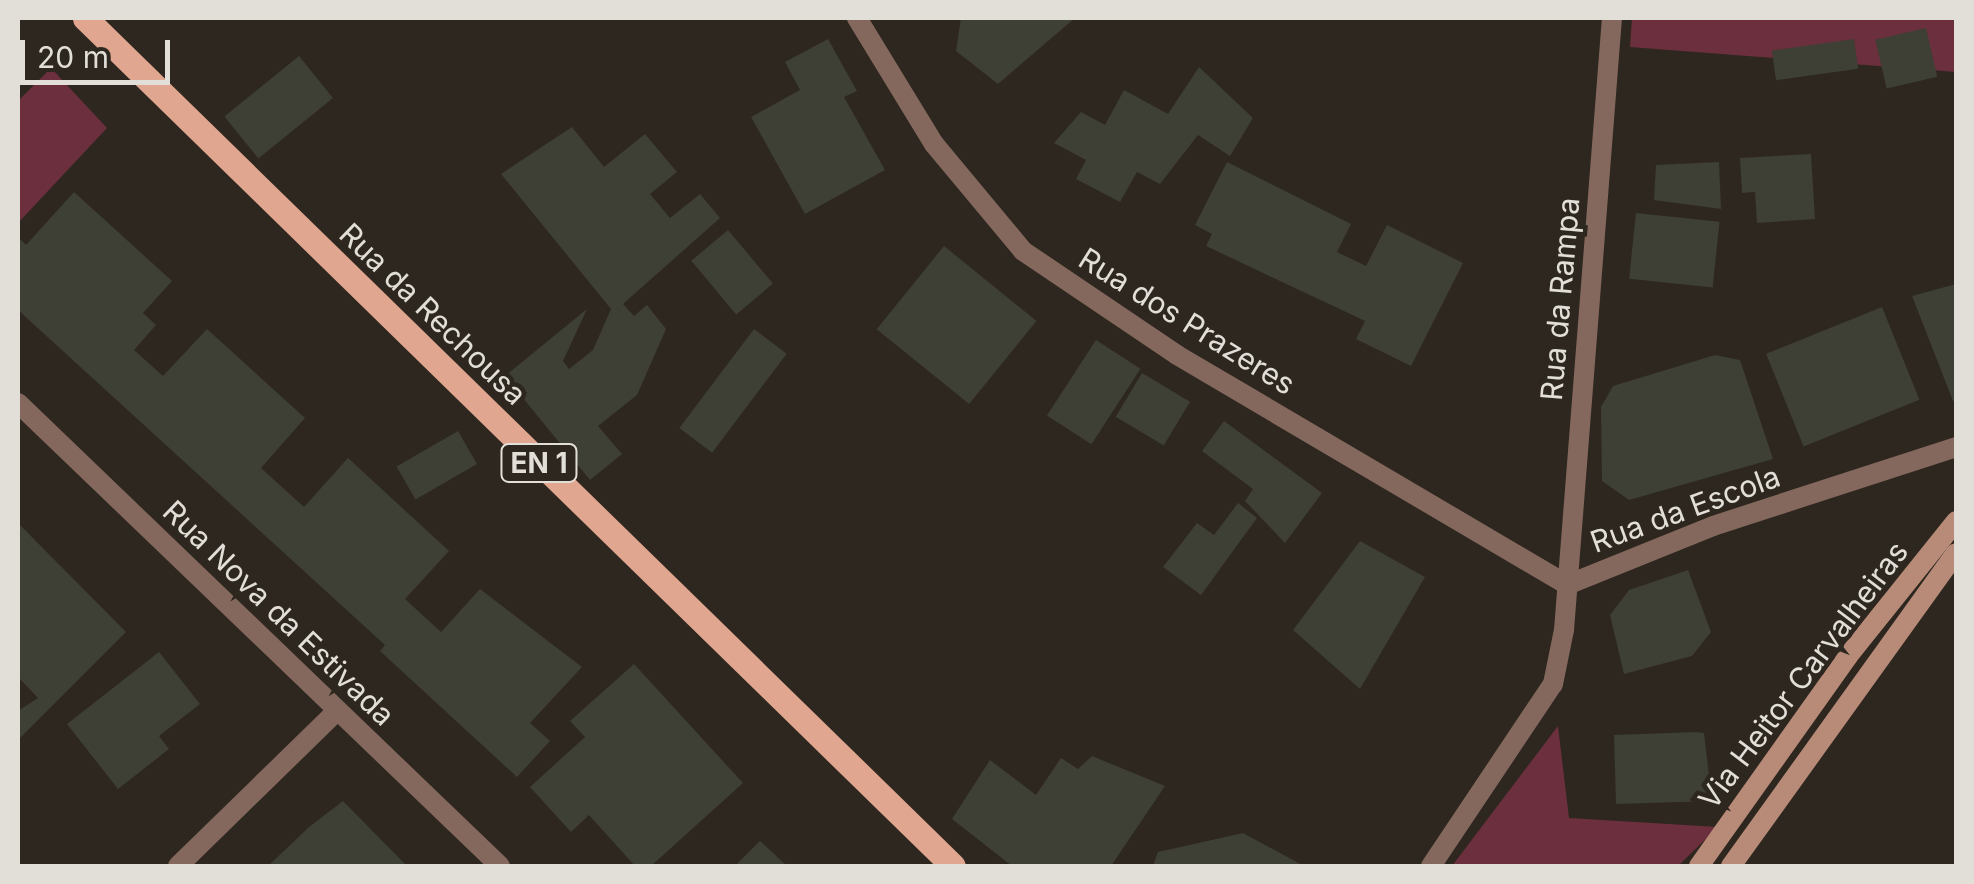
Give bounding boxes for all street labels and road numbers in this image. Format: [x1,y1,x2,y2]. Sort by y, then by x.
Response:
street label: Rua da Rampa [1533,196,1587,402]
street label: Rua da Rechousa [332,216,534,412]
street label: Rua dos Prazeres [1072,240,1302,402]
road number: EN 1 [499,440,579,486]
street label: Rua da Escola [1585,458,1785,560]
street label: Rua Nova da Estivada [156,493,402,733]
street label: Via Heitor Carvalheiras [1691,534,1915,816]

